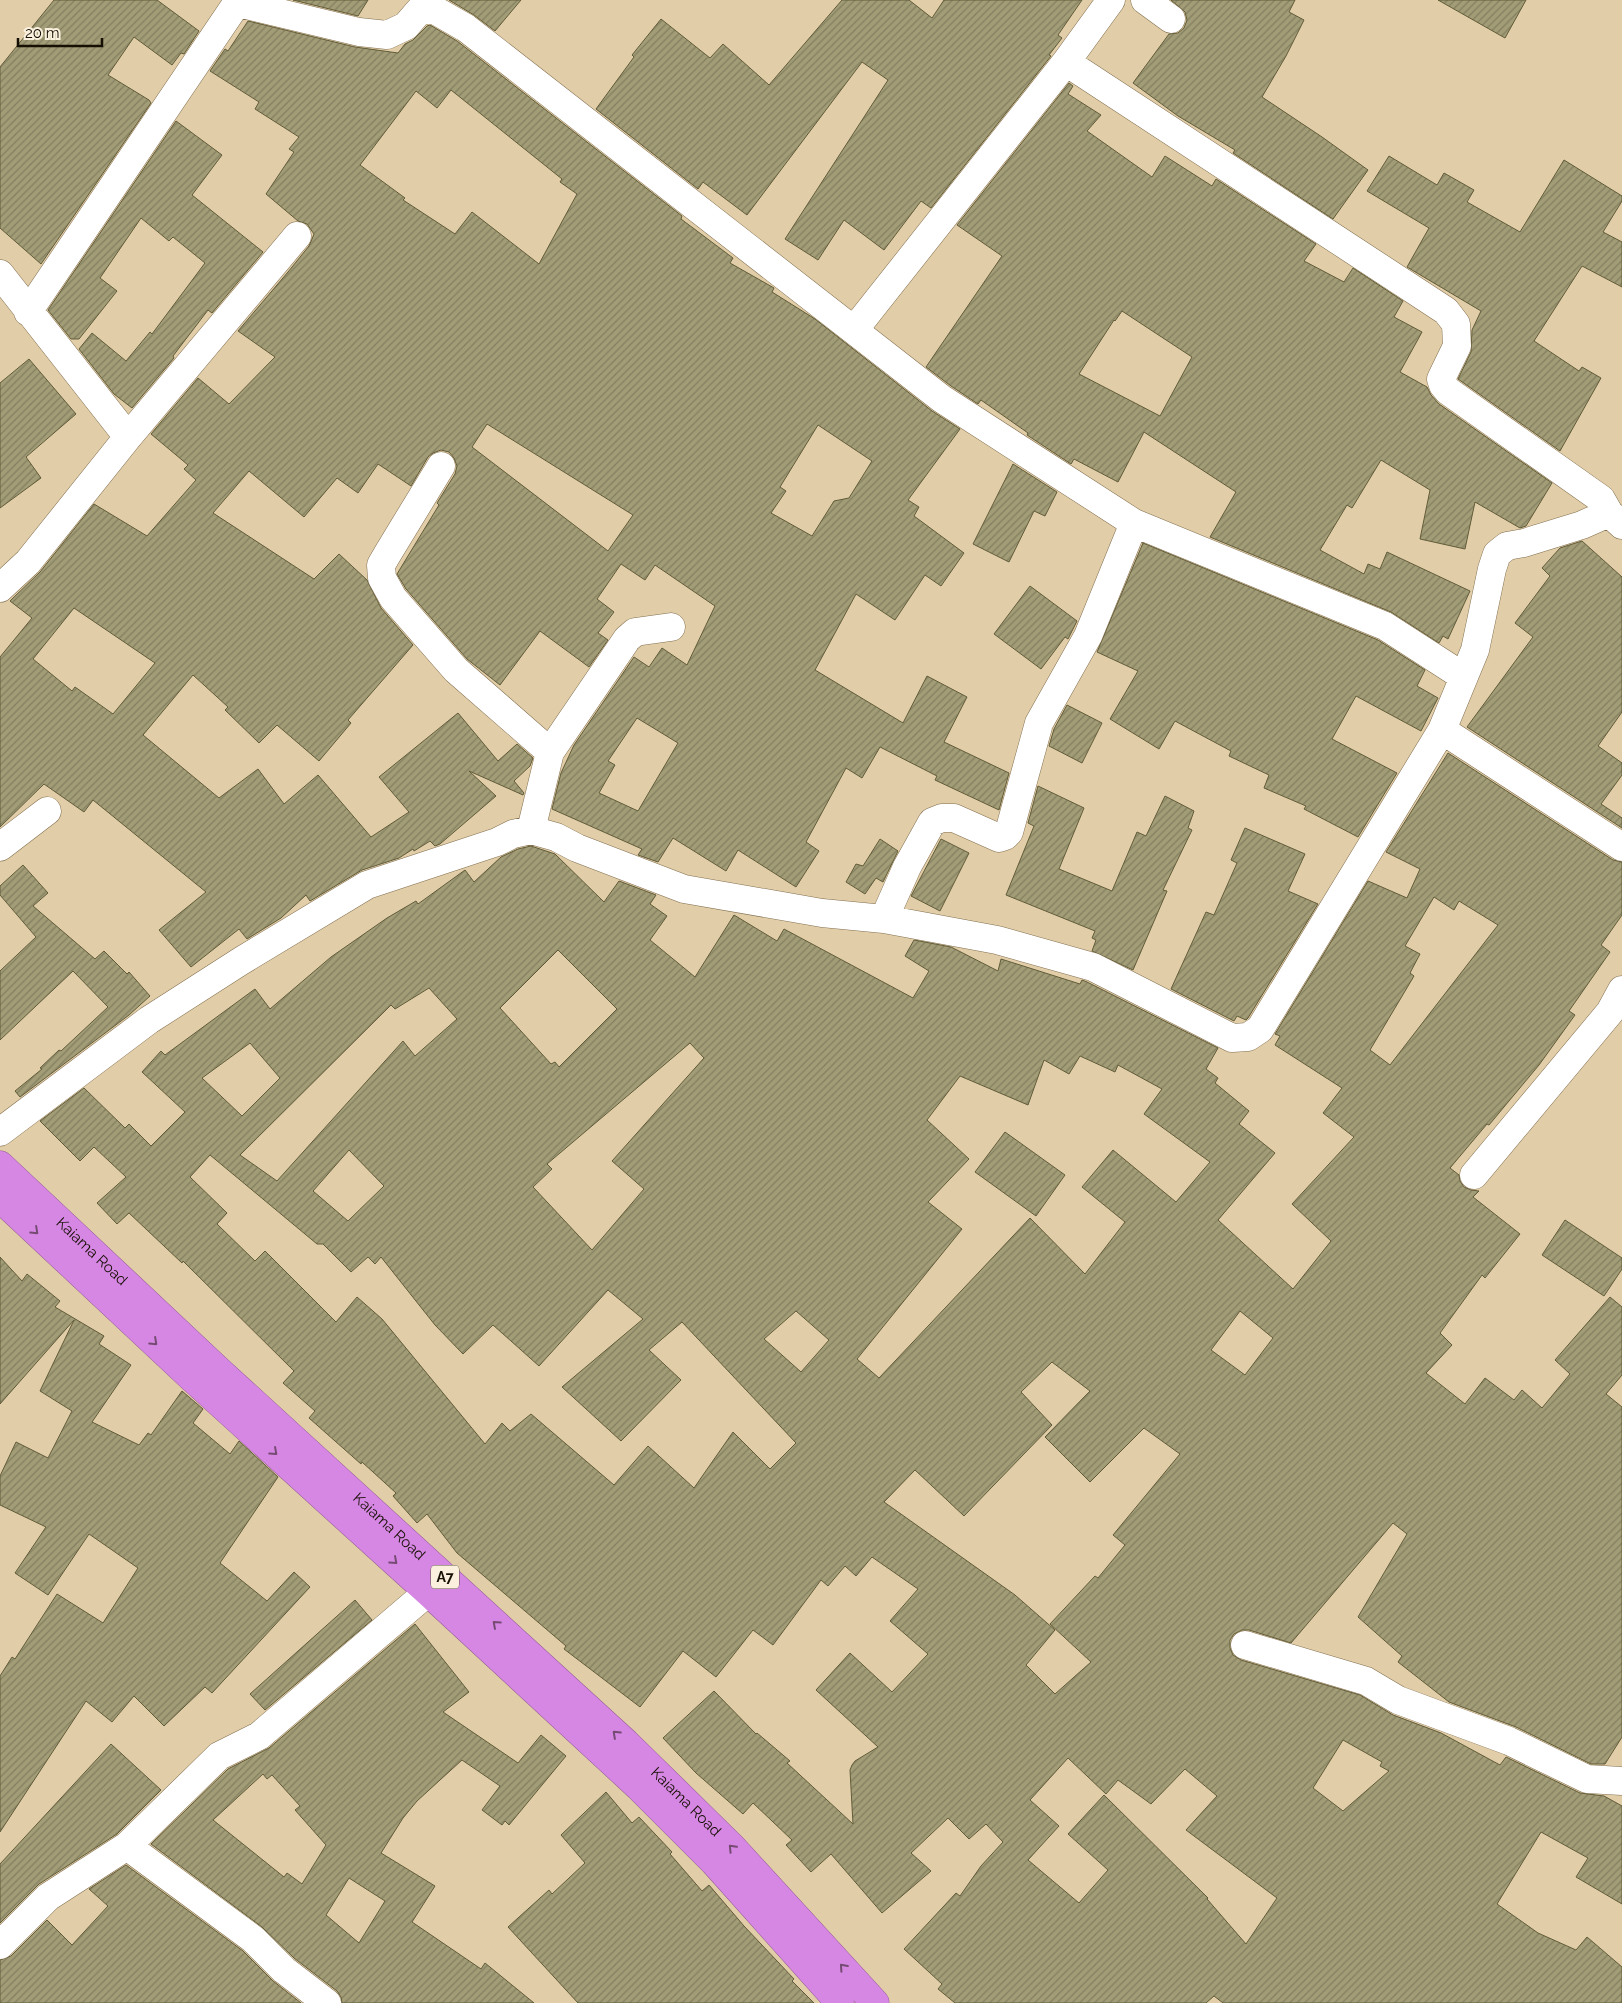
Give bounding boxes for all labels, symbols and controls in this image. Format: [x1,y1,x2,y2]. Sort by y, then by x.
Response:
scale bar [18,15,101,47]
text: 20 m [25,24,60,42]
street label: Kaiama Road [52,1214,131,1289]
one-way arrow [30,1225,39,1234]
one-way arrow [148,1336,157,1345]
one-way arrow [268,1446,277,1455]
street label: Kaiama Road [349,1489,429,1564]
one-way arrow [389,1555,398,1564]
road number: A7 [431,1565,459,1588]
one-way arrow [493,1621,502,1630]
one-way arrow [613,1731,622,1740]
street label: Kaiama Road [647,1763,725,1840]
one-way arrow [729,1845,738,1854]
one-way arrow [840,1963,849,1972]

